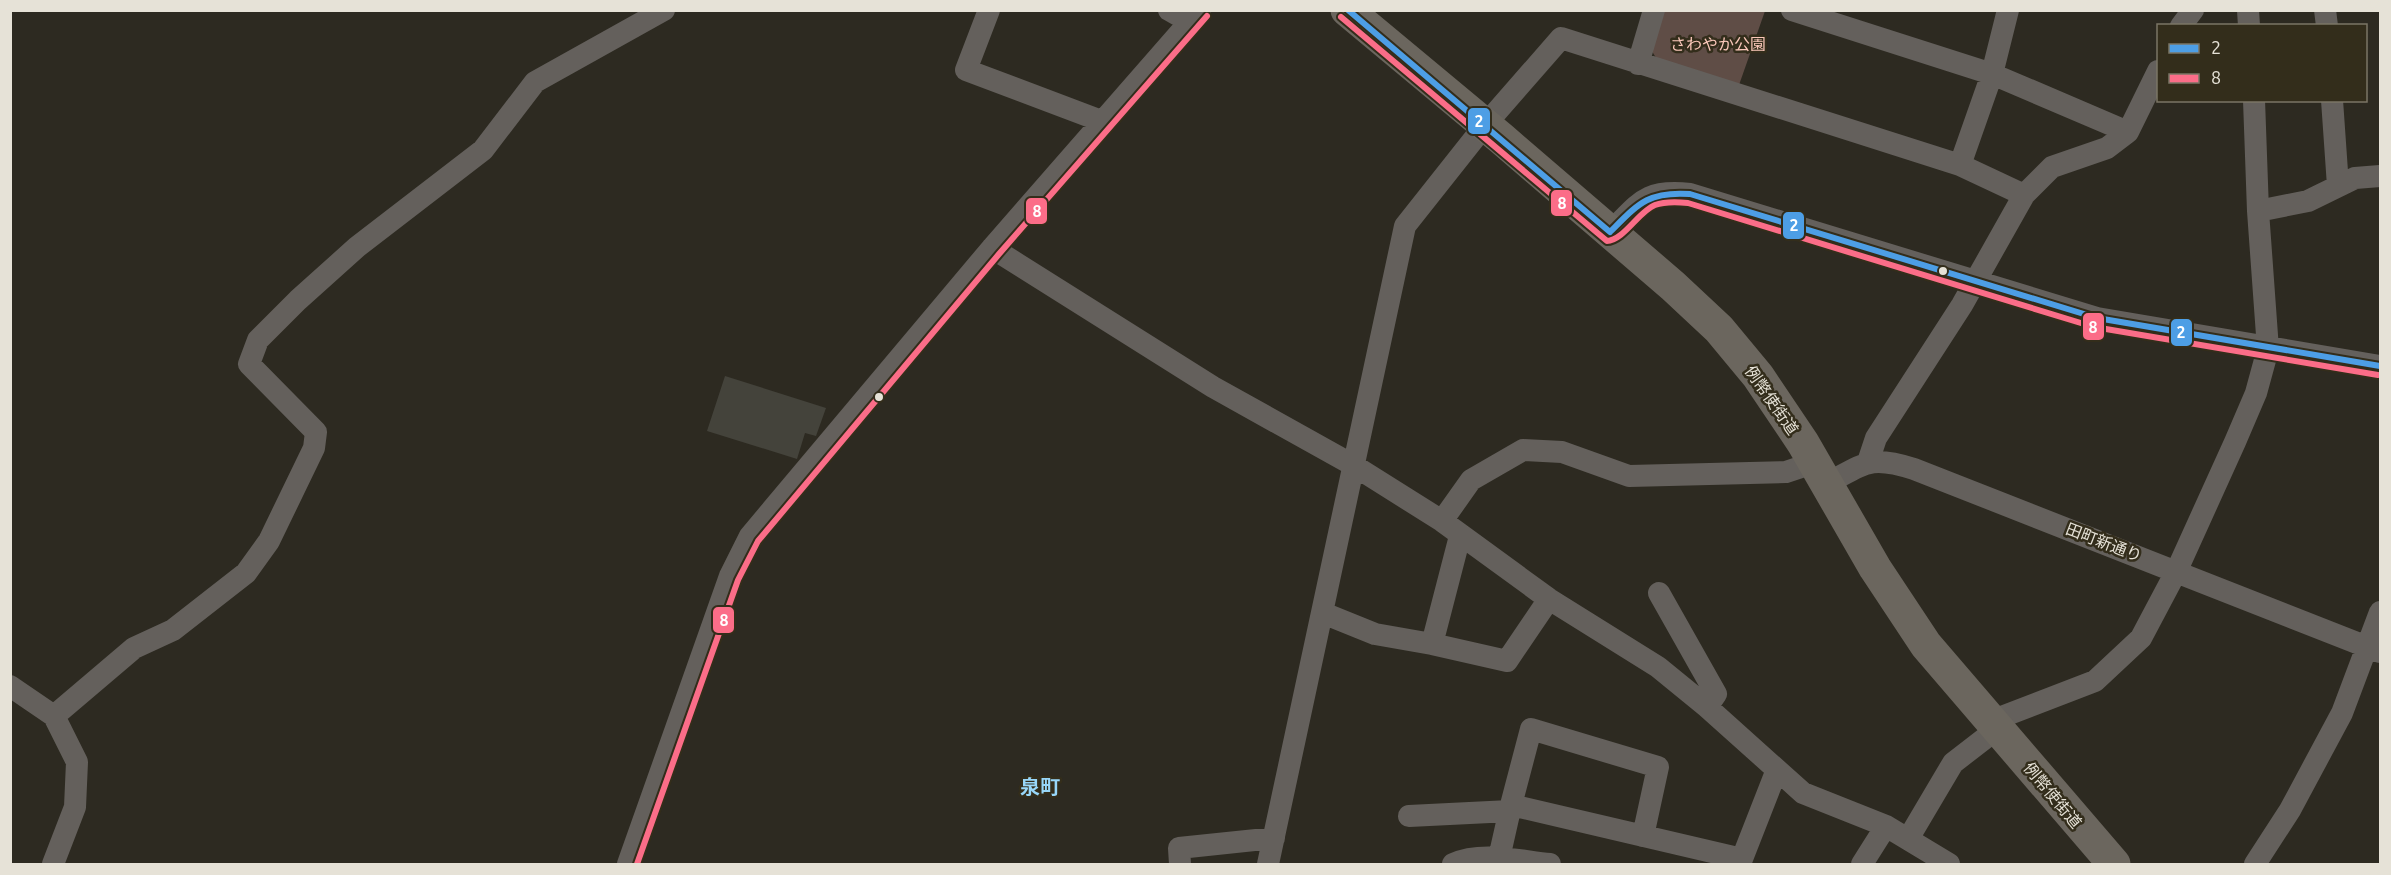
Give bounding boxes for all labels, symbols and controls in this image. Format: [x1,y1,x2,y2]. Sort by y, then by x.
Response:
legend [2157,24,2367,102]
park label: さわやか公園 [1670,35,1766,53]
text: 2 [2211,37,2221,57]
text: 8 [2211,67,2221,87]
line badge: 2 [1467,107,1491,135]
text: 2 [1474,112,1484,130]
line badge: 8 [1550,189,1573,217]
text: 8 [1557,194,1567,212]
line badge: 8 [1025,197,1048,225]
text: 8 [1032,202,1042,220]
line badge: 2 [1782,211,1805,240]
text: 2 [1789,216,1799,234]
unlabelled marker [1937,265,1949,277]
line badge: 8 [2082,312,2105,341]
text: 8 [2088,318,2098,336]
line badge: 2 [2170,318,2193,347]
text: 2 [2176,323,2186,341]
street label: 例幣使街道 [1742,362,1802,438]
unlabelled marker [873,391,885,403]
street label: 田町新通り [2063,519,2145,565]
line badge: 8 [712,606,735,634]
text: 8 [719,611,729,629]
street label: 例幣使街道 [2020,759,2086,831]
district label: 泉町 [1020,775,1060,798]

